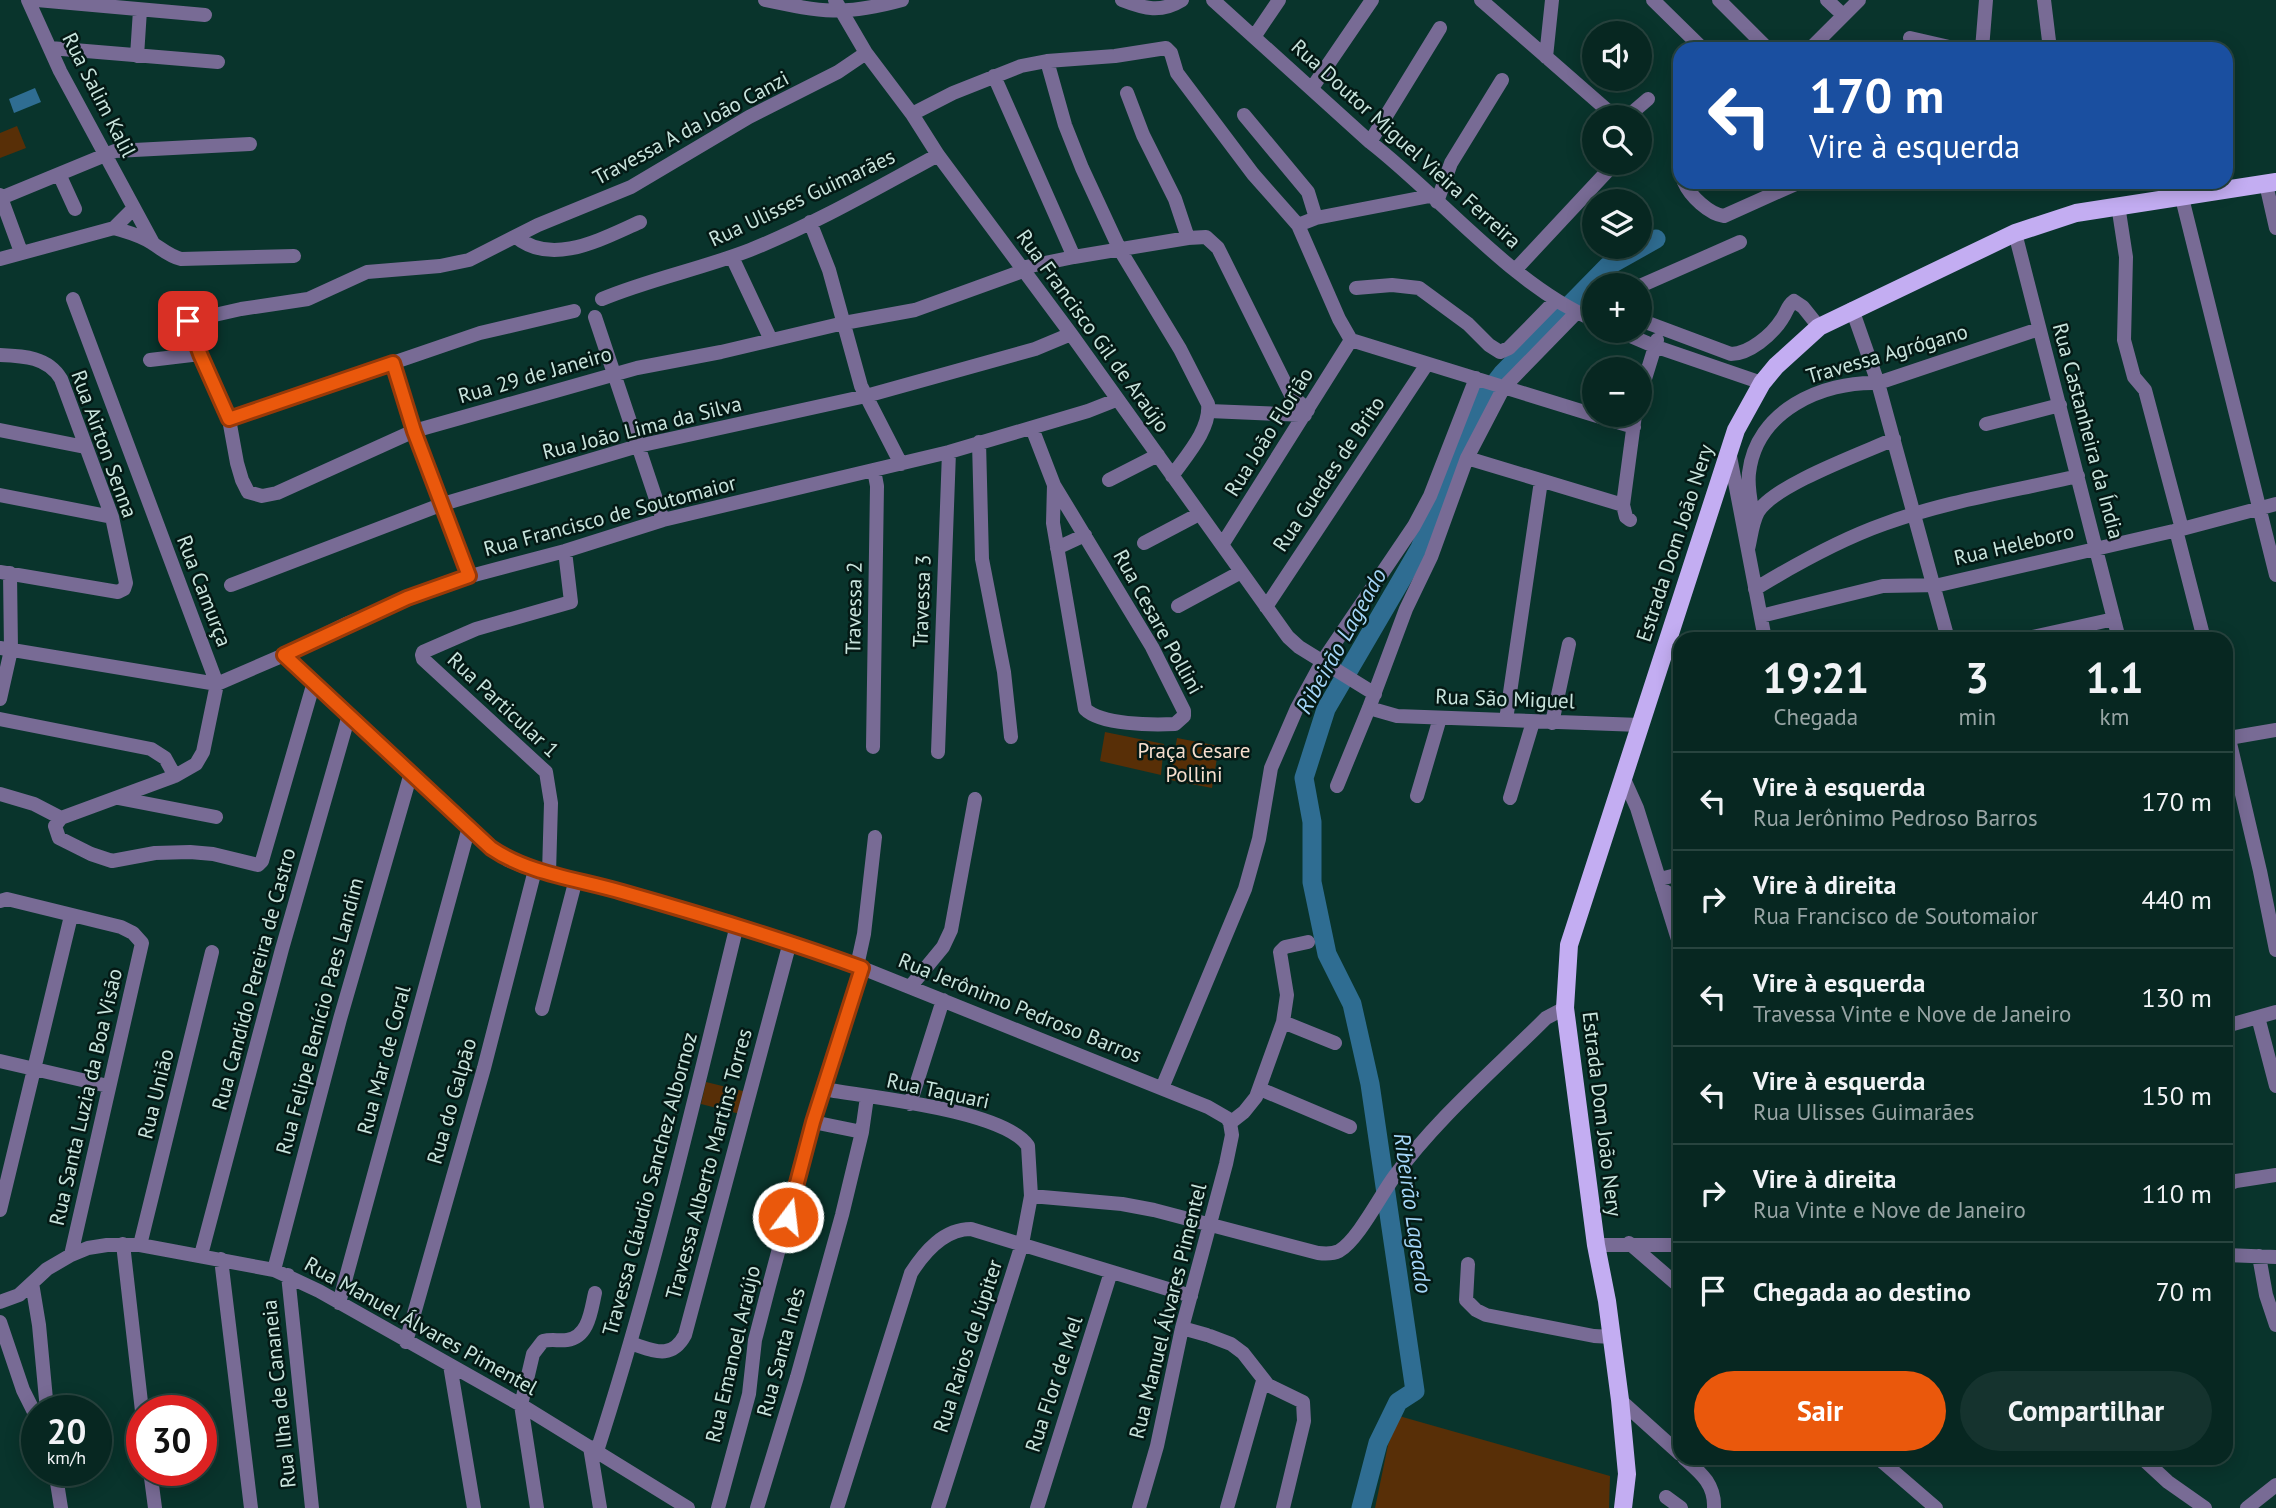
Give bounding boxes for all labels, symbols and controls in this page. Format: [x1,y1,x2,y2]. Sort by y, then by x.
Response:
map controls [1582,21,1652,427]
button: sound [1582,21,1652,91]
street label: Rua Salim Kalil [57,28,142,162]
street label: Rua Doutor Miguel Vieira Ferreira [1286,33,1527,254]
text: 170 m [1809,63,1944,127]
street label: Travessa A da João Canzi [588,64,793,191]
icon: left [1694,70,1785,161]
button: search [1582,105,1652,175]
text: Vire à esquerda [1809,125,2020,167]
street label: Rua Ulisses Guimarães [704,143,899,253]
button: layers [1582,189,1652,259]
street label: Rua Francisco Gil de Araújo [1011,224,1176,438]
button: + [1582,273,1652,343]
pin [158,291,218,351]
icon: arrive [169,302,207,340]
street label: Travessa Agrógano [1803,318,1971,389]
street label: Rua Castanheira da Índia [2047,320,2130,542]
street label: Rua 29 de Janeiro [455,340,615,409]
button: − [1582,357,1652,427]
street label: Rua João Florião [1218,362,1319,501]
street label: Rua Airton Senna [65,366,144,521]
street label: Rua João Lima da Silva [539,390,744,465]
street label: Rua Guedes de Brito [1267,391,1391,557]
street label: Estrada Dom João Nery [1630,440,1719,645]
street label: Rua Francisco de Soutomaior [481,469,739,562]
street label: Rua Heleboro [1951,518,2076,571]
street label: Rua Camurça [171,531,238,650]
street label: Rua Cesare Pollini [1107,545,1209,699]
street label: Travessa 3 [906,554,937,648]
street label: Travessa 2 [839,561,868,655]
water label: Ribeirão Lageado [1289,563,1392,719]
street label: Rua Particular 1 [442,646,565,763]
text: 19:21 [1763,650,1869,705]
text: 3 [1965,650,1989,705]
text: 1.1 [2085,650,2143,705]
street label: Rua São Miguel [1435,683,1575,714]
text: Chegada [1773,702,1858,731]
text: min [1959,702,1996,731]
text: km [2100,702,2129,731]
park label: Praça Cesare Pollini [1137,737,1251,788]
text: Vire à esquerda [1753,770,1925,803]
icon: left [1694,782,1732,820]
text: 170 m [2141,785,2212,818]
text: Rua Jerônimo Pedroso Barros [1753,803,2038,832]
street label: Rua Candido Pereira de Castro [205,845,302,1113]
text: Vire à direita [1753,868,1896,901]
street label: Rua Felipe Benício Paes Landim [270,875,369,1157]
icon: right [1694,880,1732,918]
text: 440 m [2141,883,2212,916]
text: Rua Francisco de Soutomaior [1753,901,2038,930]
street label: Rua Jerônimo Pedroso Barros [895,946,1146,1069]
street label: Rua Santa Luzia da Boa Visão [43,966,128,1228]
text: Vire à esquerda [1753,966,1925,999]
icon: left [1694,978,1732,1016]
text: 130 m [2141,981,2212,1014]
street label: Rua Mar de Coral [351,982,416,1137]
text: Travessa Vinte e Nove de Janeiro [1753,999,2071,1028]
street label: Estrada Dom João Nery [1577,1010,1628,1218]
street label: Travessa Alberto Martins Torres [659,1025,758,1302]
street label: Travessa Cláudio Sanchez Albornoz [596,1029,703,1339]
street label: Rua do Galpão [421,1035,482,1167]
street label: Rua União [131,1046,180,1142]
text: Vire à esquerda [1753,1064,1925,1097]
street label: Rua Taquari [884,1066,992,1115]
icon: left [1694,1076,1732,1114]
text: 150 m [2141,1079,2212,1112]
text: Rua Ulisses Guimarães [1753,1097,1974,1126]
water label: Ribeirão Lageado [1388,1131,1439,1295]
text: Vire à direita [1753,1162,1896,1195]
icon: right [1694,1174,1732,1212]
text: 110 m [2141,1177,2212,1210]
position arrow [751,1180,825,1254]
street label: Rua Manuel Álvares Pimentel [1123,1180,1212,1442]
text: Rua Vinte e Nove de Janeiro [1753,1195,2026,1224]
street label: Rua Manuel Álvares Pimentel [300,1250,543,1401]
street label: Rua Raios de Júpiter [927,1256,1008,1436]
street label: Rua Emanoel Araújo [699,1263,766,1445]
icon: arrive [1694,1272,1732,1310]
text: Chegada ao destino [1753,1275,1971,1308]
text: 70 m [2156,1275,2212,1308]
street label: Rua Santa Inês [750,1284,811,1420]
street label: Rua Ilha de Cananeia [255,1299,302,1490]
street label: Rua Flor de Mel [1019,1312,1088,1455]
button: Sair [1694,1371,1946,1451]
button: Compartilhar [1960,1371,2212,1451]
speed limit sign: 30 [126,1395,217,1486]
text: 20 [47,1408,86,1454]
text: km/h [47,1446,86,1469]

